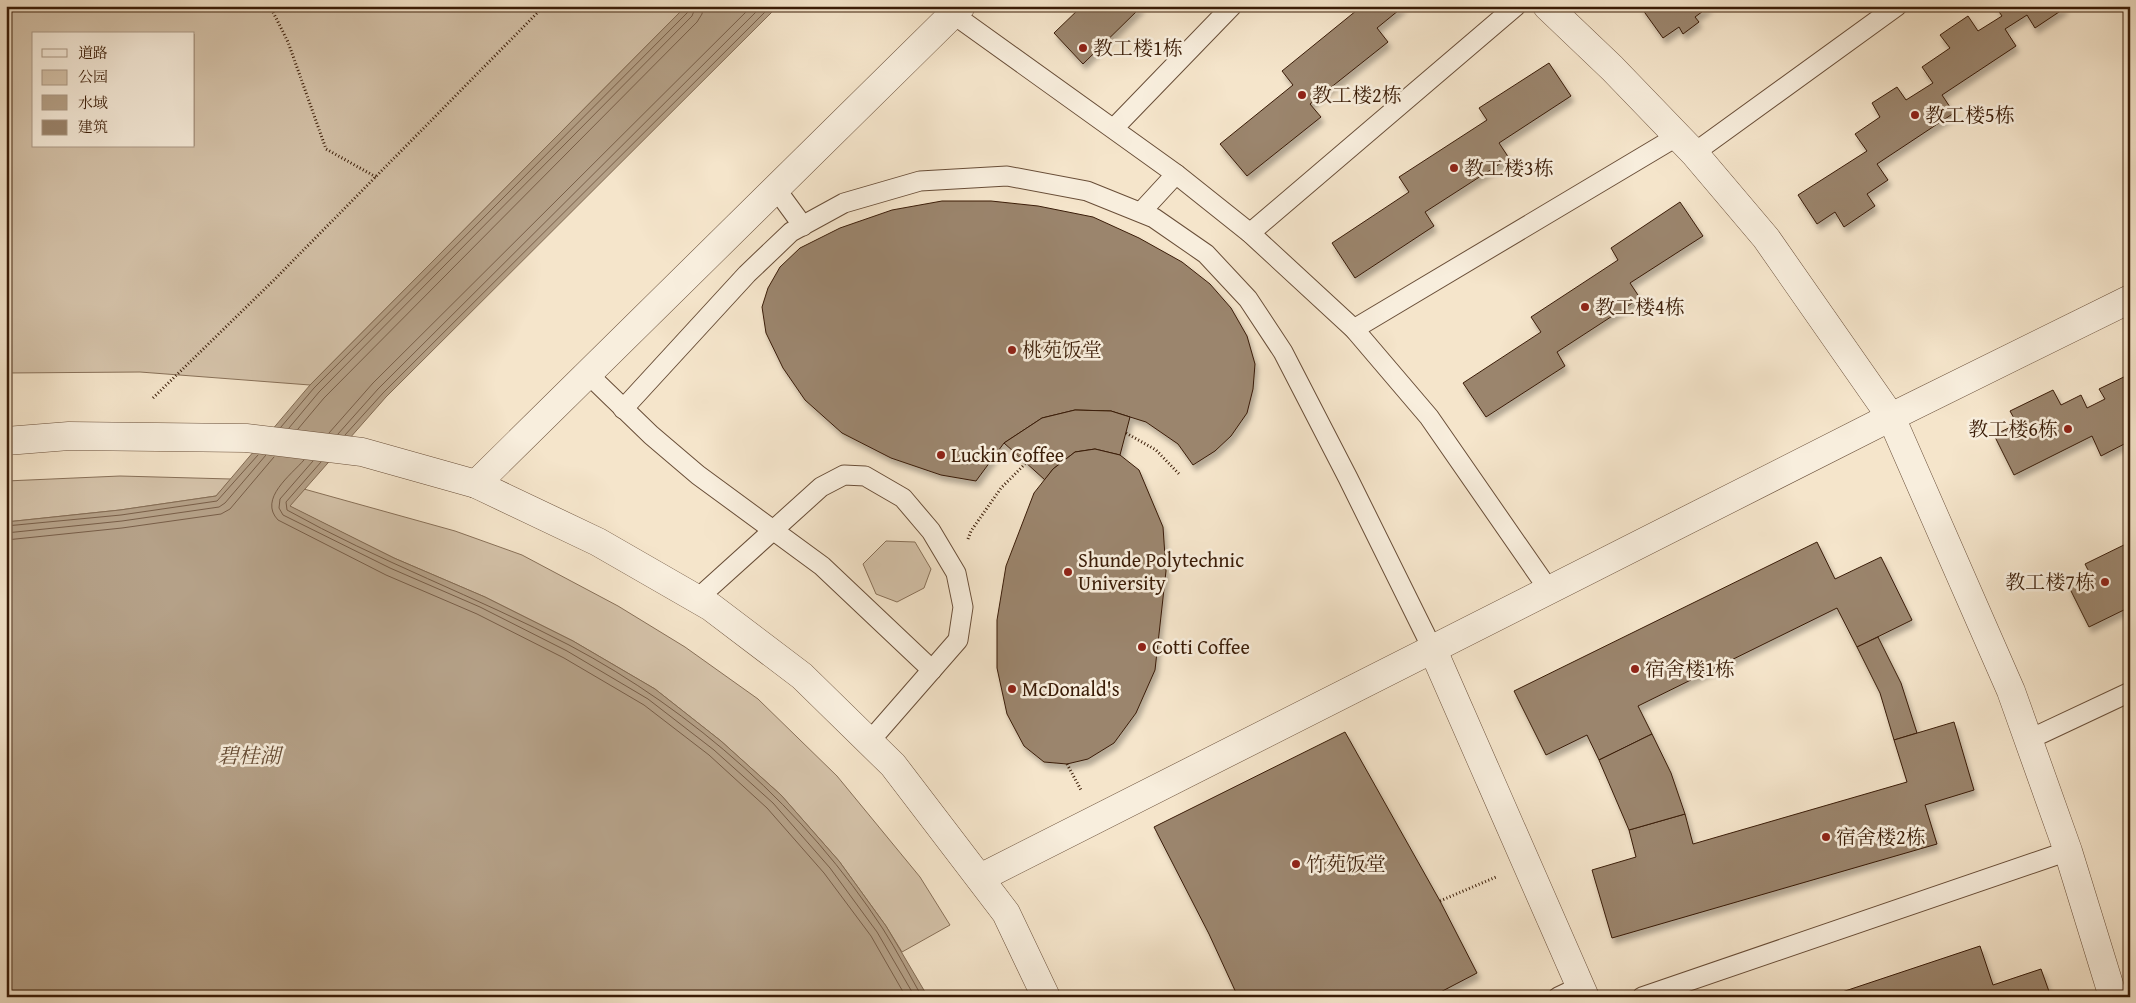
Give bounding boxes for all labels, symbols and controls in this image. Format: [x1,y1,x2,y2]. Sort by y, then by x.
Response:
legend [32,32,195,148]
place label: 教工楼1栋 [1093,33,1183,62]
text: 道路 [78,42,108,63]
marker: 教工楼1栋 [1077,42,1089,54]
text: 公园 [78,66,108,87]
place label: 教工楼2栋 [1312,80,1402,109]
marker: 教工楼2栋 [1296,89,1308,101]
text: 水域 [78,92,108,113]
place label: 教工楼5栋 [1925,100,2015,129]
marker: 教工楼5栋 [1909,109,1921,121]
text: 建筑 [78,116,108,137]
place label: 教工楼3栋 [1464,153,1554,182]
marker: 教工楼3栋 [1448,162,1460,174]
place label: 教工楼4栋 [1595,292,1685,321]
marker: 教工楼4栋 [1579,301,1591,313]
place label: 桃苑饭堂 [1022,335,1102,364]
marker: 桃苑饭堂 [1006,344,1018,356]
place label: 教工楼6栋 [1968,414,2058,443]
marker: 教工楼6栋 [2062,423,2074,435]
place label: Luckin Coffee [951,440,1064,469]
marker: Luckin Coffee [935,449,947,461]
place label: Shunde Polytechnic University [1078,545,1244,597]
marker: Shunde Polytechnic University [1062,566,1074,578]
place label: 教工楼7栋 [2005,567,2095,596]
marker: 教工楼7栋 [2099,576,2111,588]
place label: Cotti Coffee [1152,632,1250,661]
marker: Cotti Coffee [1136,641,1148,653]
place label: 宿舍楼1栋 [1645,654,1735,683]
marker: 宿舍楼1栋 [1629,663,1641,675]
place label: McDonald's [1022,674,1120,703]
marker: McDonald's [1006,683,1018,695]
water label: 碧桂湖 [218,740,284,771]
place label: 宿舍楼2栋 [1836,822,1926,851]
marker: 宿舍楼2栋 [1820,831,1832,843]
place label: 竹苑饭堂 [1306,849,1386,878]
marker: 竹苑饭堂 [1290,858,1302,870]

